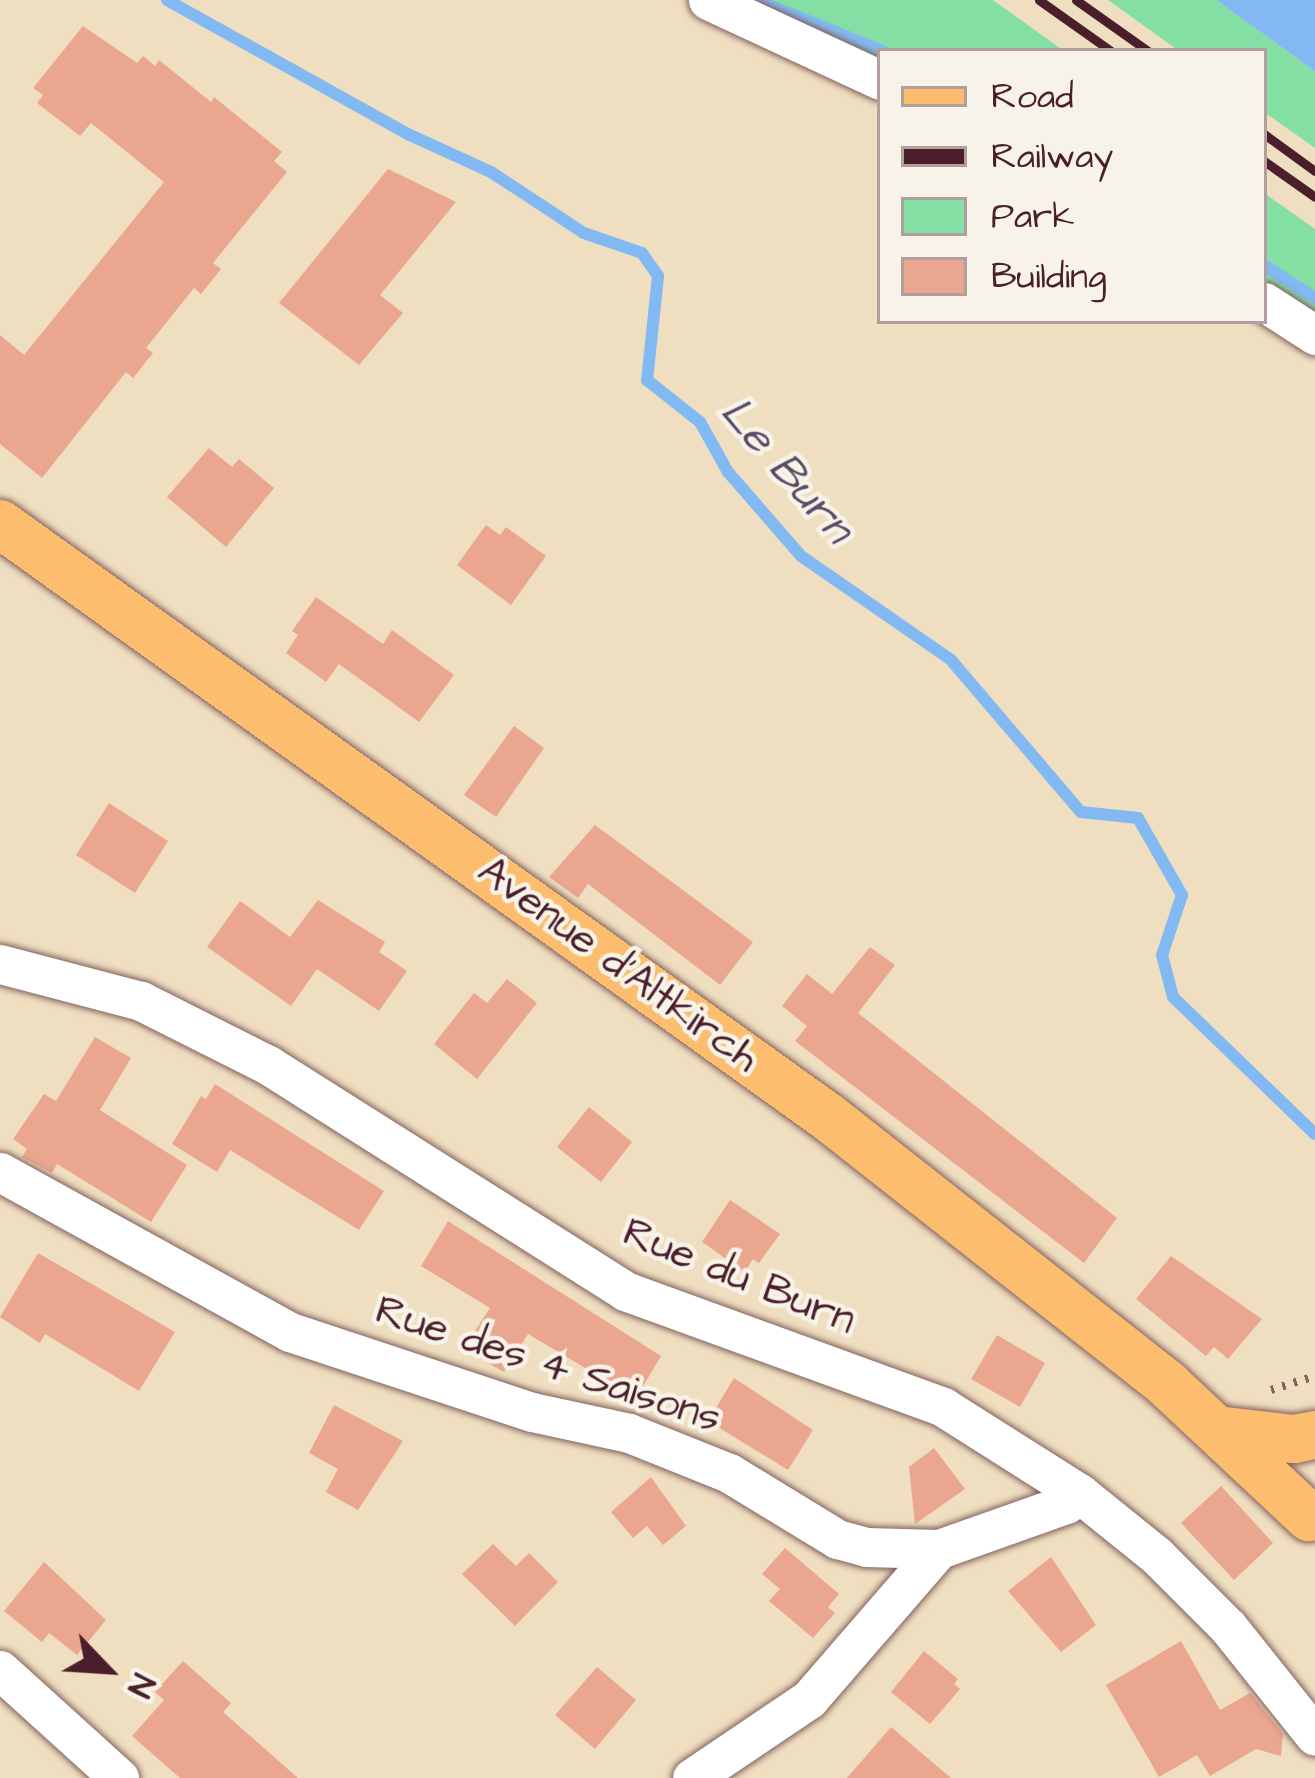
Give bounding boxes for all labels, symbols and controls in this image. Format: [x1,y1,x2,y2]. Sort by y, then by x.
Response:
legend [877,48,1267,324]
text: Road [991,71,1074,122]
text: Railway [991,131,1113,182]
text: Park [991,191,1074,242]
text: Building [991,251,1106,302]
water label: Le Burn [708,387,864,555]
street label: Avenue d'Altkirch [468,846,768,1084]
street label: Rue du Burn [616,1208,862,1346]
street label: Rue des 4 Saisons [369,1285,727,1445]
north arrow [48,1610,168,1730]
text: N [115,1666,166,1704]

